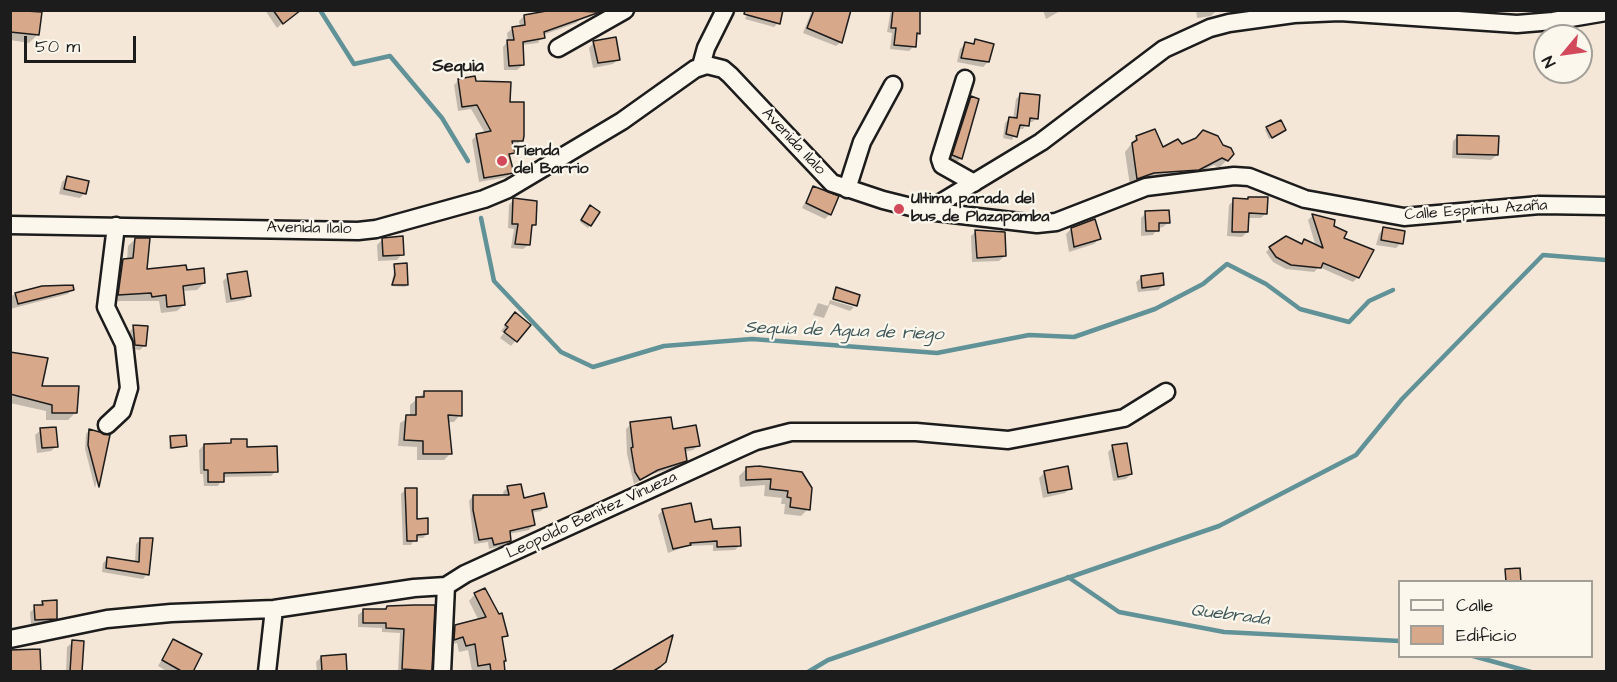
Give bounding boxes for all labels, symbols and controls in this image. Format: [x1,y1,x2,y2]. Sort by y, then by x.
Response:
scale bar [27,24,140,62]
north arrow [1533,24,1593,84]
text: 50 m [35,34,80,59]
text: N [1537,52,1561,71]
district label: Sequia [432,56,484,78]
street label: Avenida Ilalo [757,104,829,180]
place label: Tienda del Barrio [514,142,588,180]
marker: Tienda del Barrio [495,154,509,168]
place label: Ultima parada del bus de Plazapamba [911,190,1049,228]
street label: Calle Espíritu Azaña [1404,196,1548,226]
marker: Ultima parada del bus de Plazapamba [892,202,906,216]
street label: Avenida Ilalo [266,219,352,239]
water label: Sequia de Agua de riego [744,318,944,346]
street label: Leopoldo Benitez Vinueza [504,468,680,564]
legend [1398,580,1593,658]
text: Calle [1456,593,1493,618]
water label: Quebrada [1189,600,1271,632]
text: Edificio [1456,623,1516,648]

